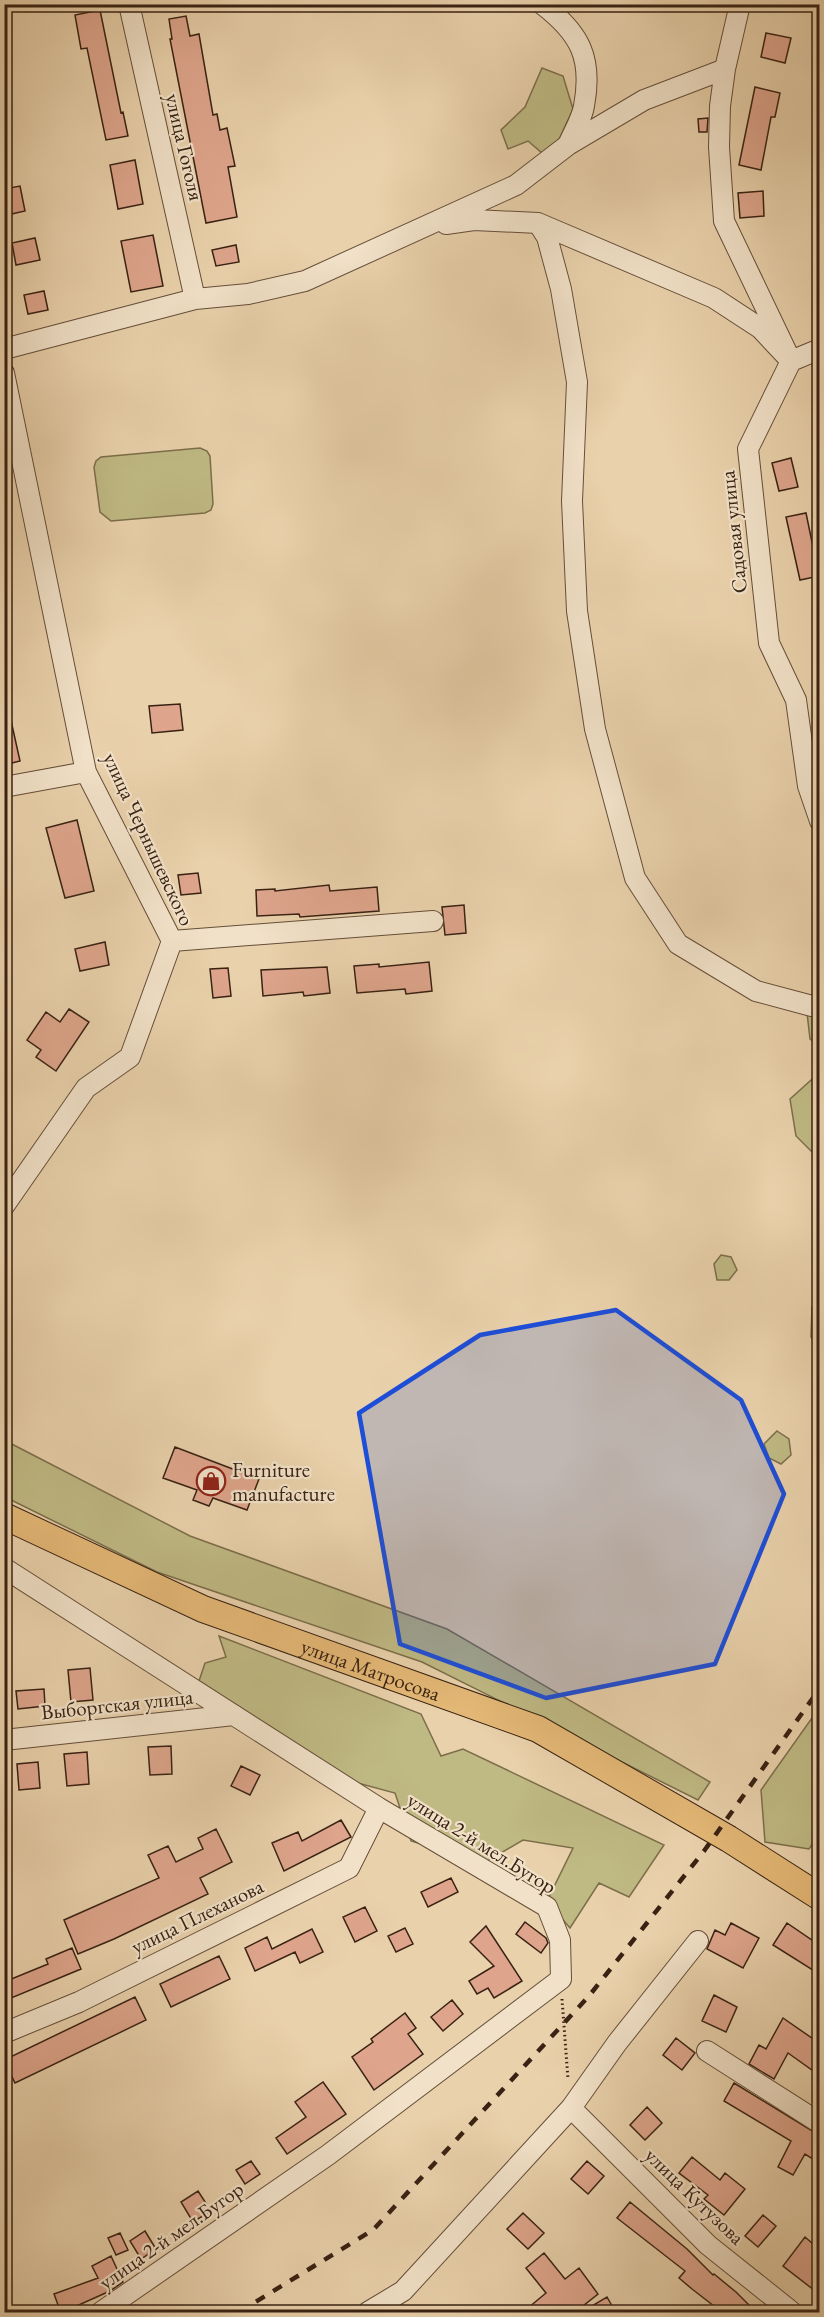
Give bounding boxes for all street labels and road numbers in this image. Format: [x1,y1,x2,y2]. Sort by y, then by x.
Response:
street label: улица Гоголя [160,91,210,203]
street label: Садовая улица [713,469,753,595]
street label: улица Чернышевского [97,748,201,930]
street label: улица Матросова [298,1632,445,1707]
street label: Выборгская улица [40,1683,195,1725]
street label: улица 2-й мел.Бугор [402,1786,562,1900]
street label: улица Плеханова [126,1872,268,1960]
street label: улица Кутузова [639,2142,751,2251]
street label: улица 2-й мел.Бугор [93,2175,249,2295]

